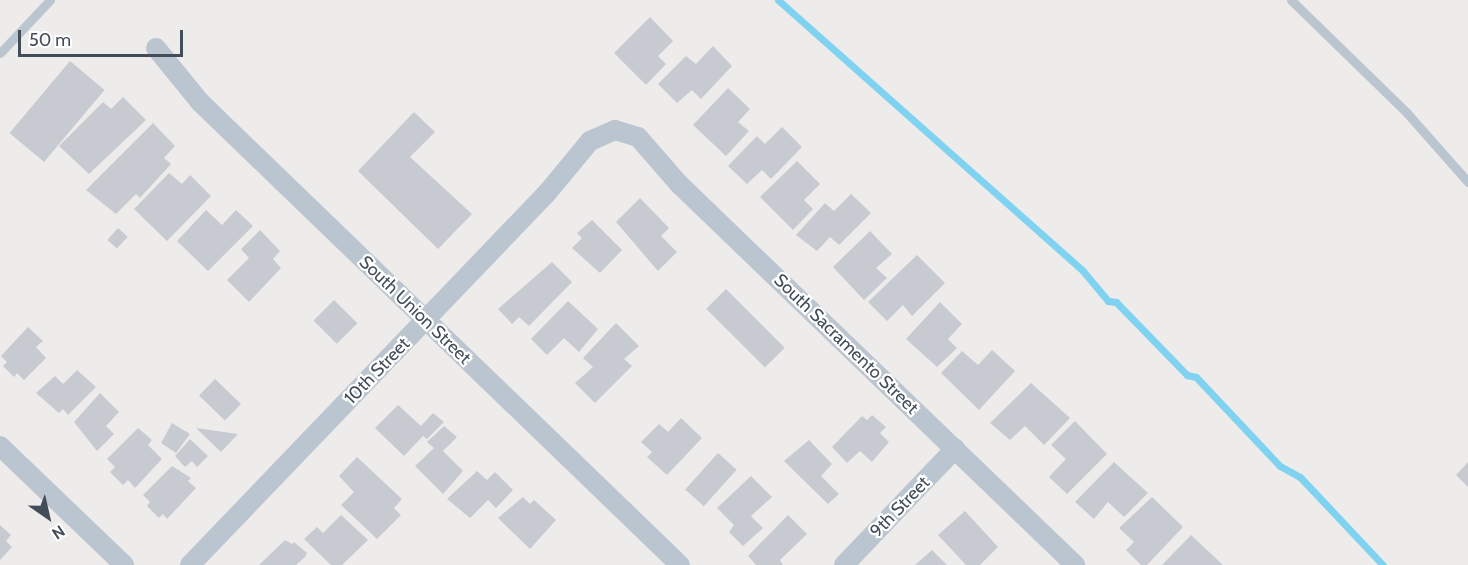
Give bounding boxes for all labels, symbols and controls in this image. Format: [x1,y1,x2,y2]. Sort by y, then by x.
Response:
scale bar [21,18,186,56]
text: 50 m [29,29,71,51]
street label: South Union Street [355,251,475,369]
street label: South Sacramento Street [769,269,923,419]
street label: 10th Street [340,333,414,409]
street label: 9th Street [866,472,934,542]
north arrow [18,487,78,547]
text: N [48,521,68,543]

